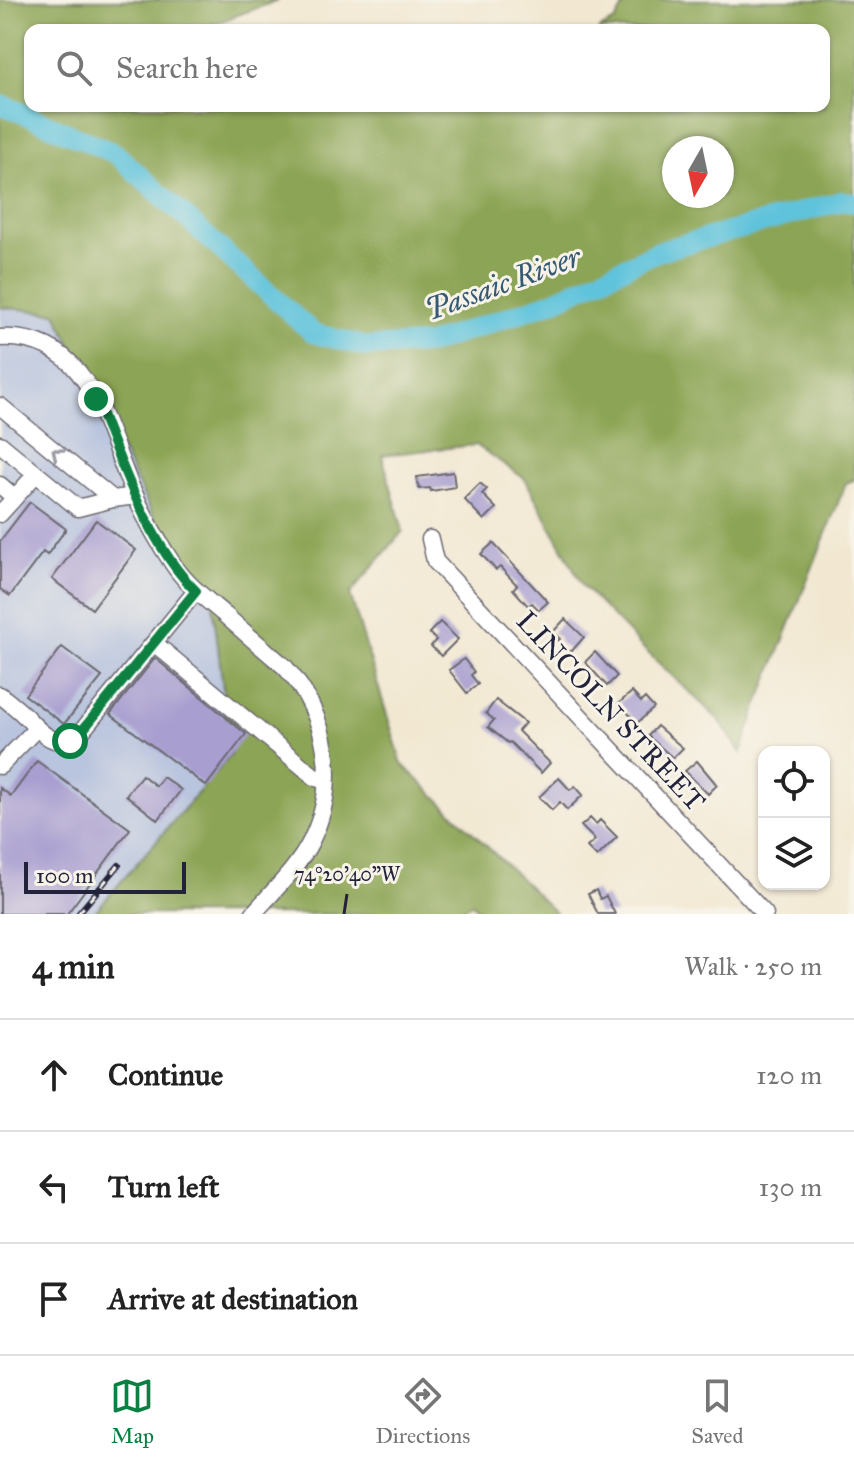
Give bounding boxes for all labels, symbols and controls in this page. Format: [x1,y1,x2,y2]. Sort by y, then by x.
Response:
search box [24,24,830,112]
icon: search [52,46,96,90]
text: Search here [116,50,258,86]
north arrow [662,136,734,208]
water label: Passaic River [420,238,587,328]
route end [78,381,114,417]
one-way arrow [52,448,66,463]
street label: LINCOLN STREET [509,604,713,818]
route start [52,723,88,759]
map controls [758,746,830,890]
button: locate [758,746,830,818]
button: layers [758,818,830,890]
scale bar [24,858,186,894]
text: 100 m [36,862,93,889]
text: 74°20'40"W [294,862,401,886]
text: 4 min [32,946,115,987]
text: Walk · 250 m [684,950,822,982]
icon: ahead [32,1053,76,1097]
text: Continue [108,1057,223,1093]
text: 120 m [756,1059,822,1091]
icon: left [32,1165,76,1209]
text: Turn left [108,1169,219,1205]
text: 130 m [759,1171,822,1203]
icon: arrive [32,1277,76,1321]
text: Arrive at destination [108,1281,358,1317]
tab: Map [110,1374,154,1449]
tab: Directions [375,1374,470,1449]
tab: Saved [691,1374,743,1449]

